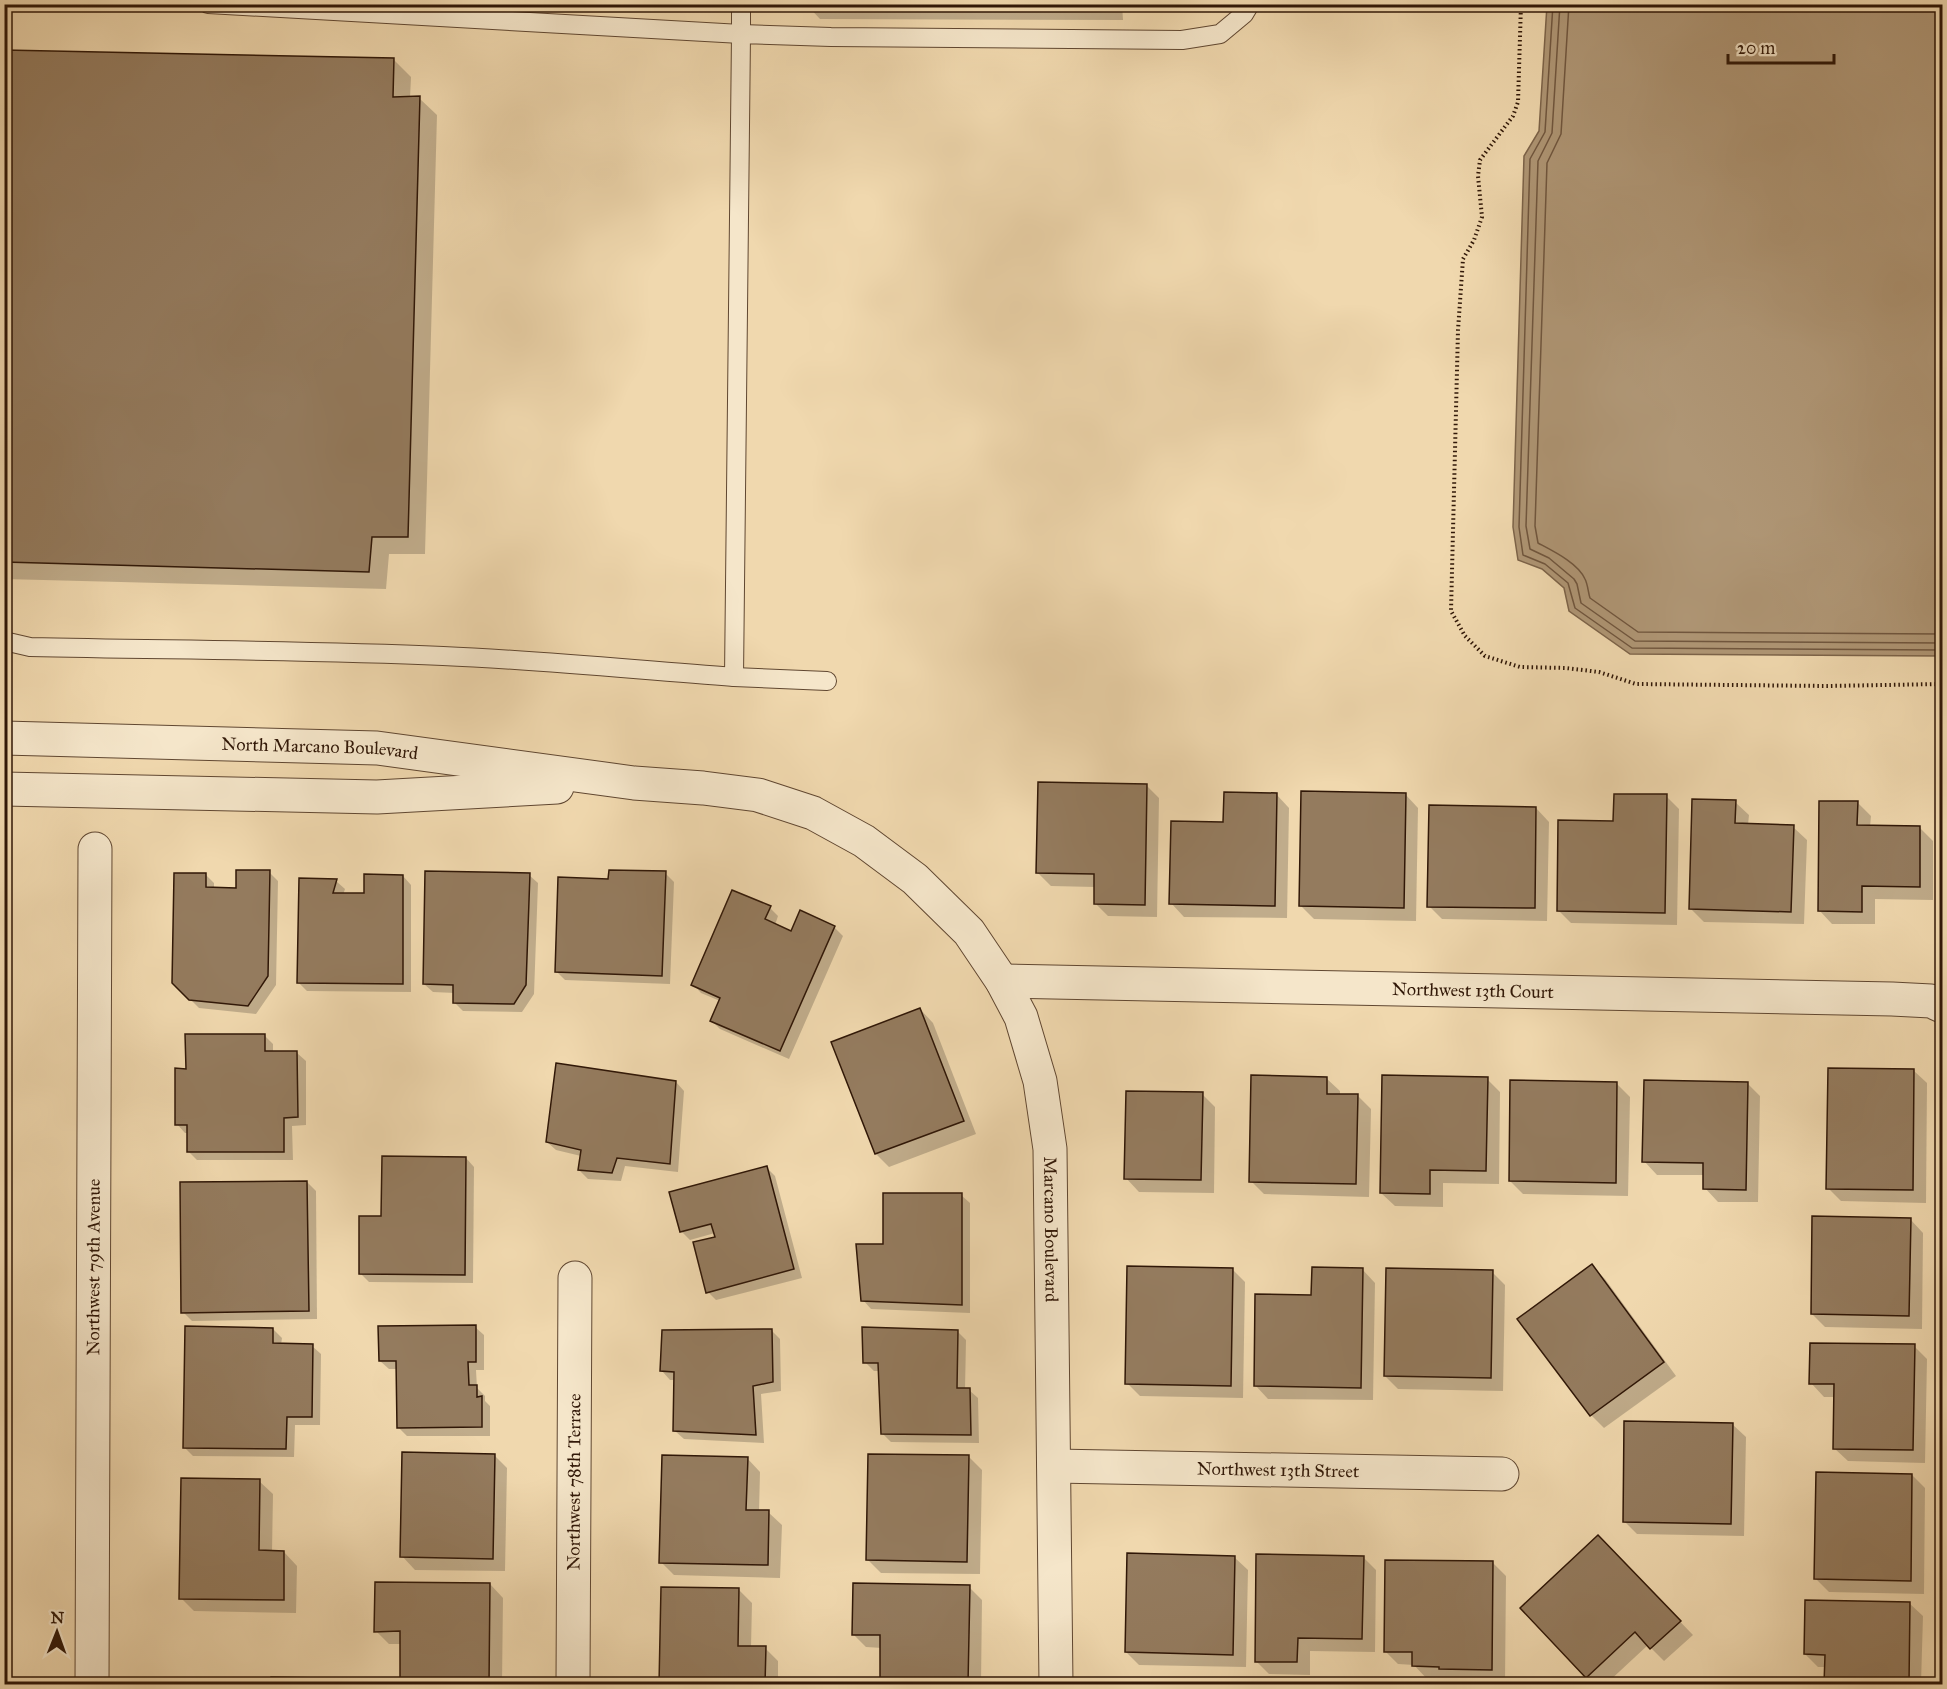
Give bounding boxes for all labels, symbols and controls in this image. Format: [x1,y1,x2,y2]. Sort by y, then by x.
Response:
scale bar [1728,27,1834,65]
text: 20 m [1737,37,1775,59]
street label: North Marcano Boulevard [221,733,419,764]
street label: Northwest 13th Court [1392,978,1555,1003]
street label: Marcano Boulevard [1039,1156,1063,1302]
street label: Northwest 79th Avenue [82,1179,105,1355]
street label: Northwest 78th Terrace [563,1393,585,1571]
street label: Northwest 13th Street [1197,1458,1360,1482]
north arrow [27,1602,87,1662]
text: N [50,1608,65,1627]

